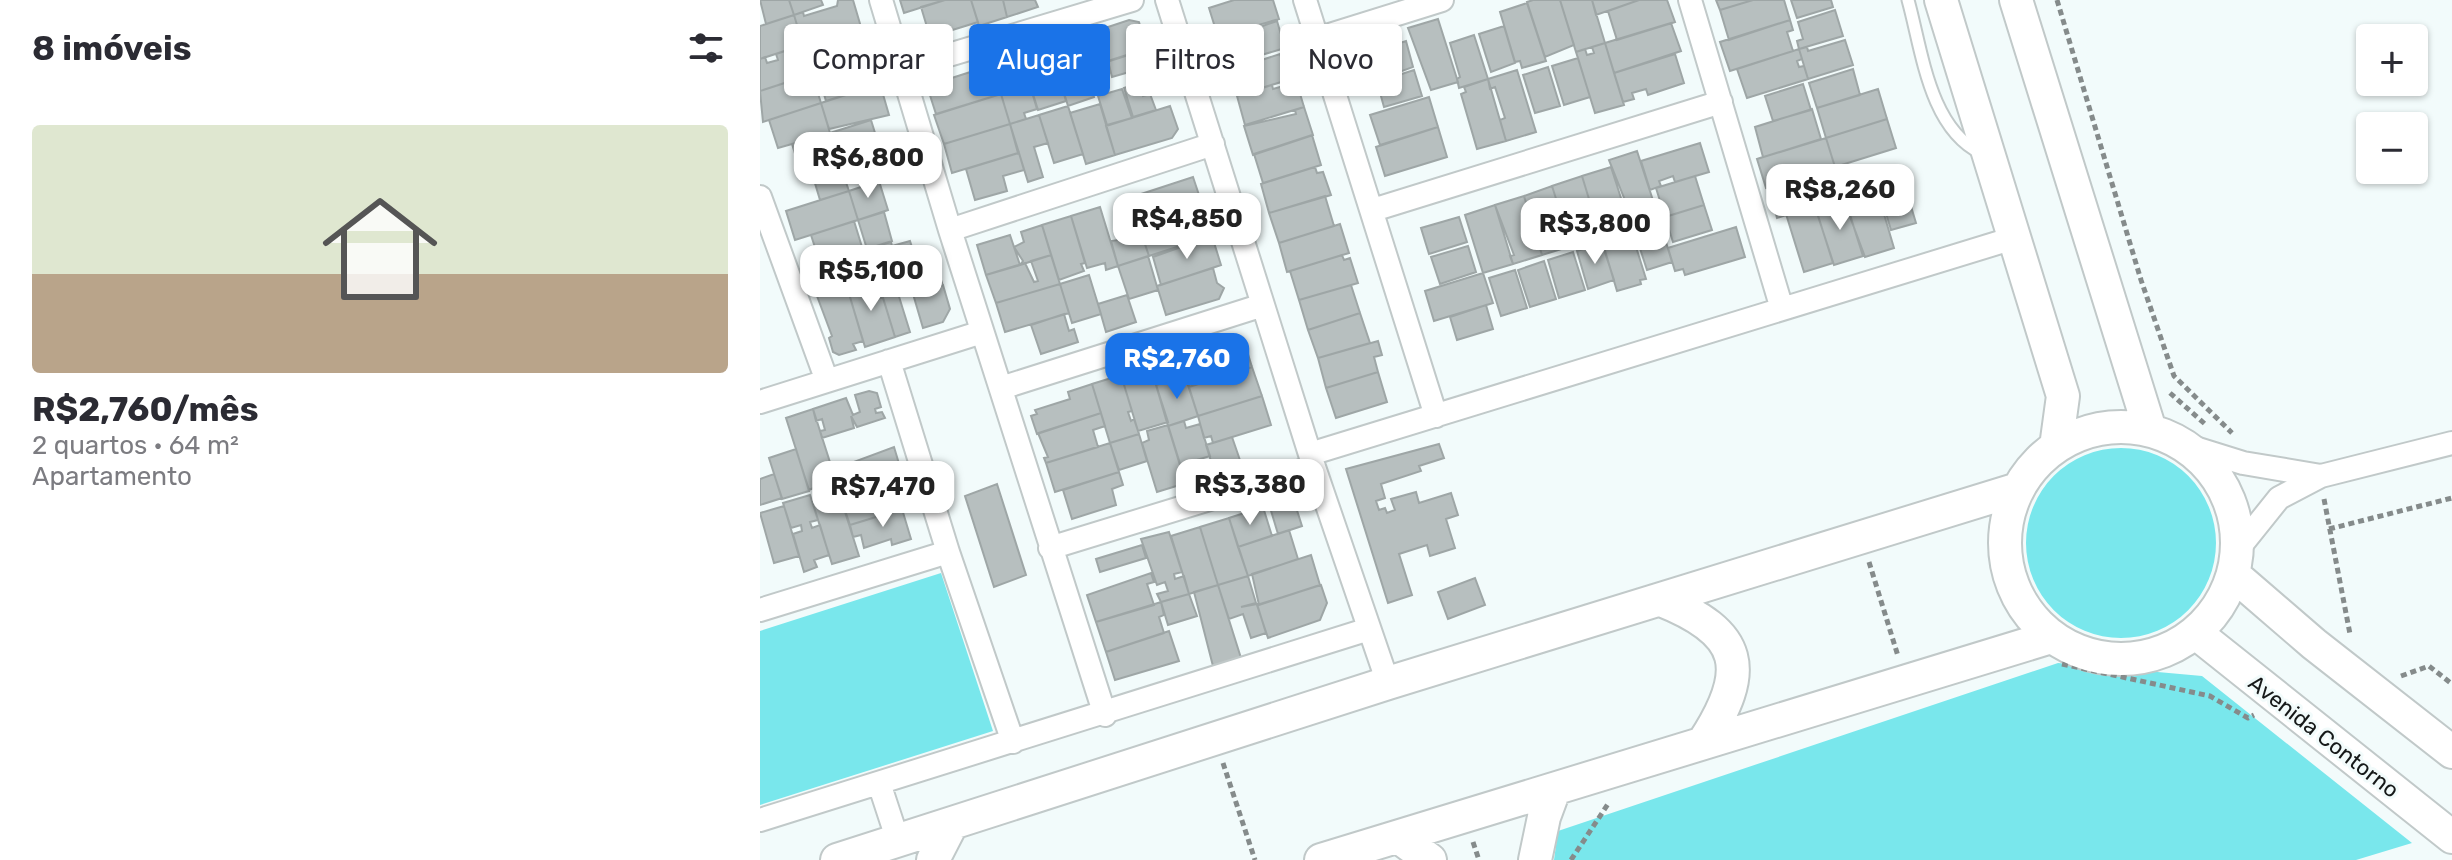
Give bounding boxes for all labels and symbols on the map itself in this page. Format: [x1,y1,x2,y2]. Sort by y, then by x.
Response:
pin: R$6,800 [794,132,942,200]
pin: R$8,260 [1766,164,1914,232]
pin: R$4,850 [1113,193,1261,261]
pin: R$3,800 [1521,198,1669,266]
pin: R$5,100 [797,245,945,313]
pin: R$2,760 [1103,333,1251,401]
pin: R$3,380 [1176,459,1324,527]
pin: R$7,470 [809,461,957,529]
street label: Avenida Contorno [2243,669,2404,804]

